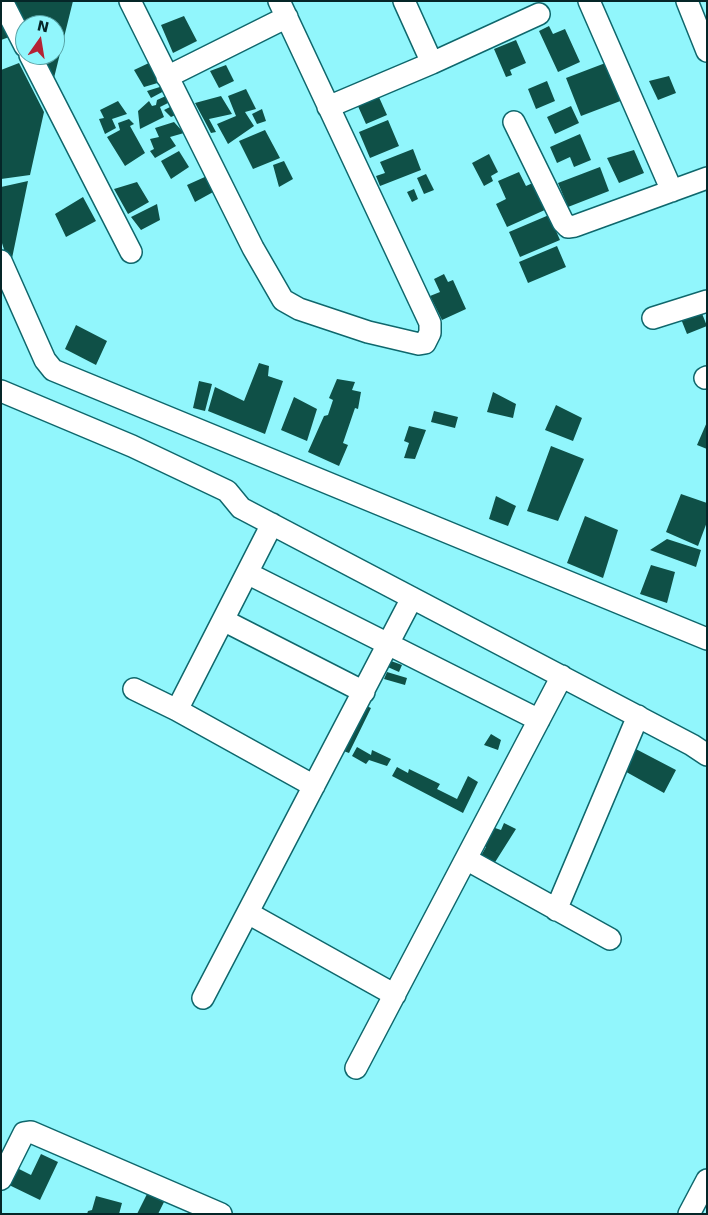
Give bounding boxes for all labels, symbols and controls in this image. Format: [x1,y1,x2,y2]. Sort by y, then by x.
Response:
north arrow [15,15,65,65]
text: N [36,17,51,35]

